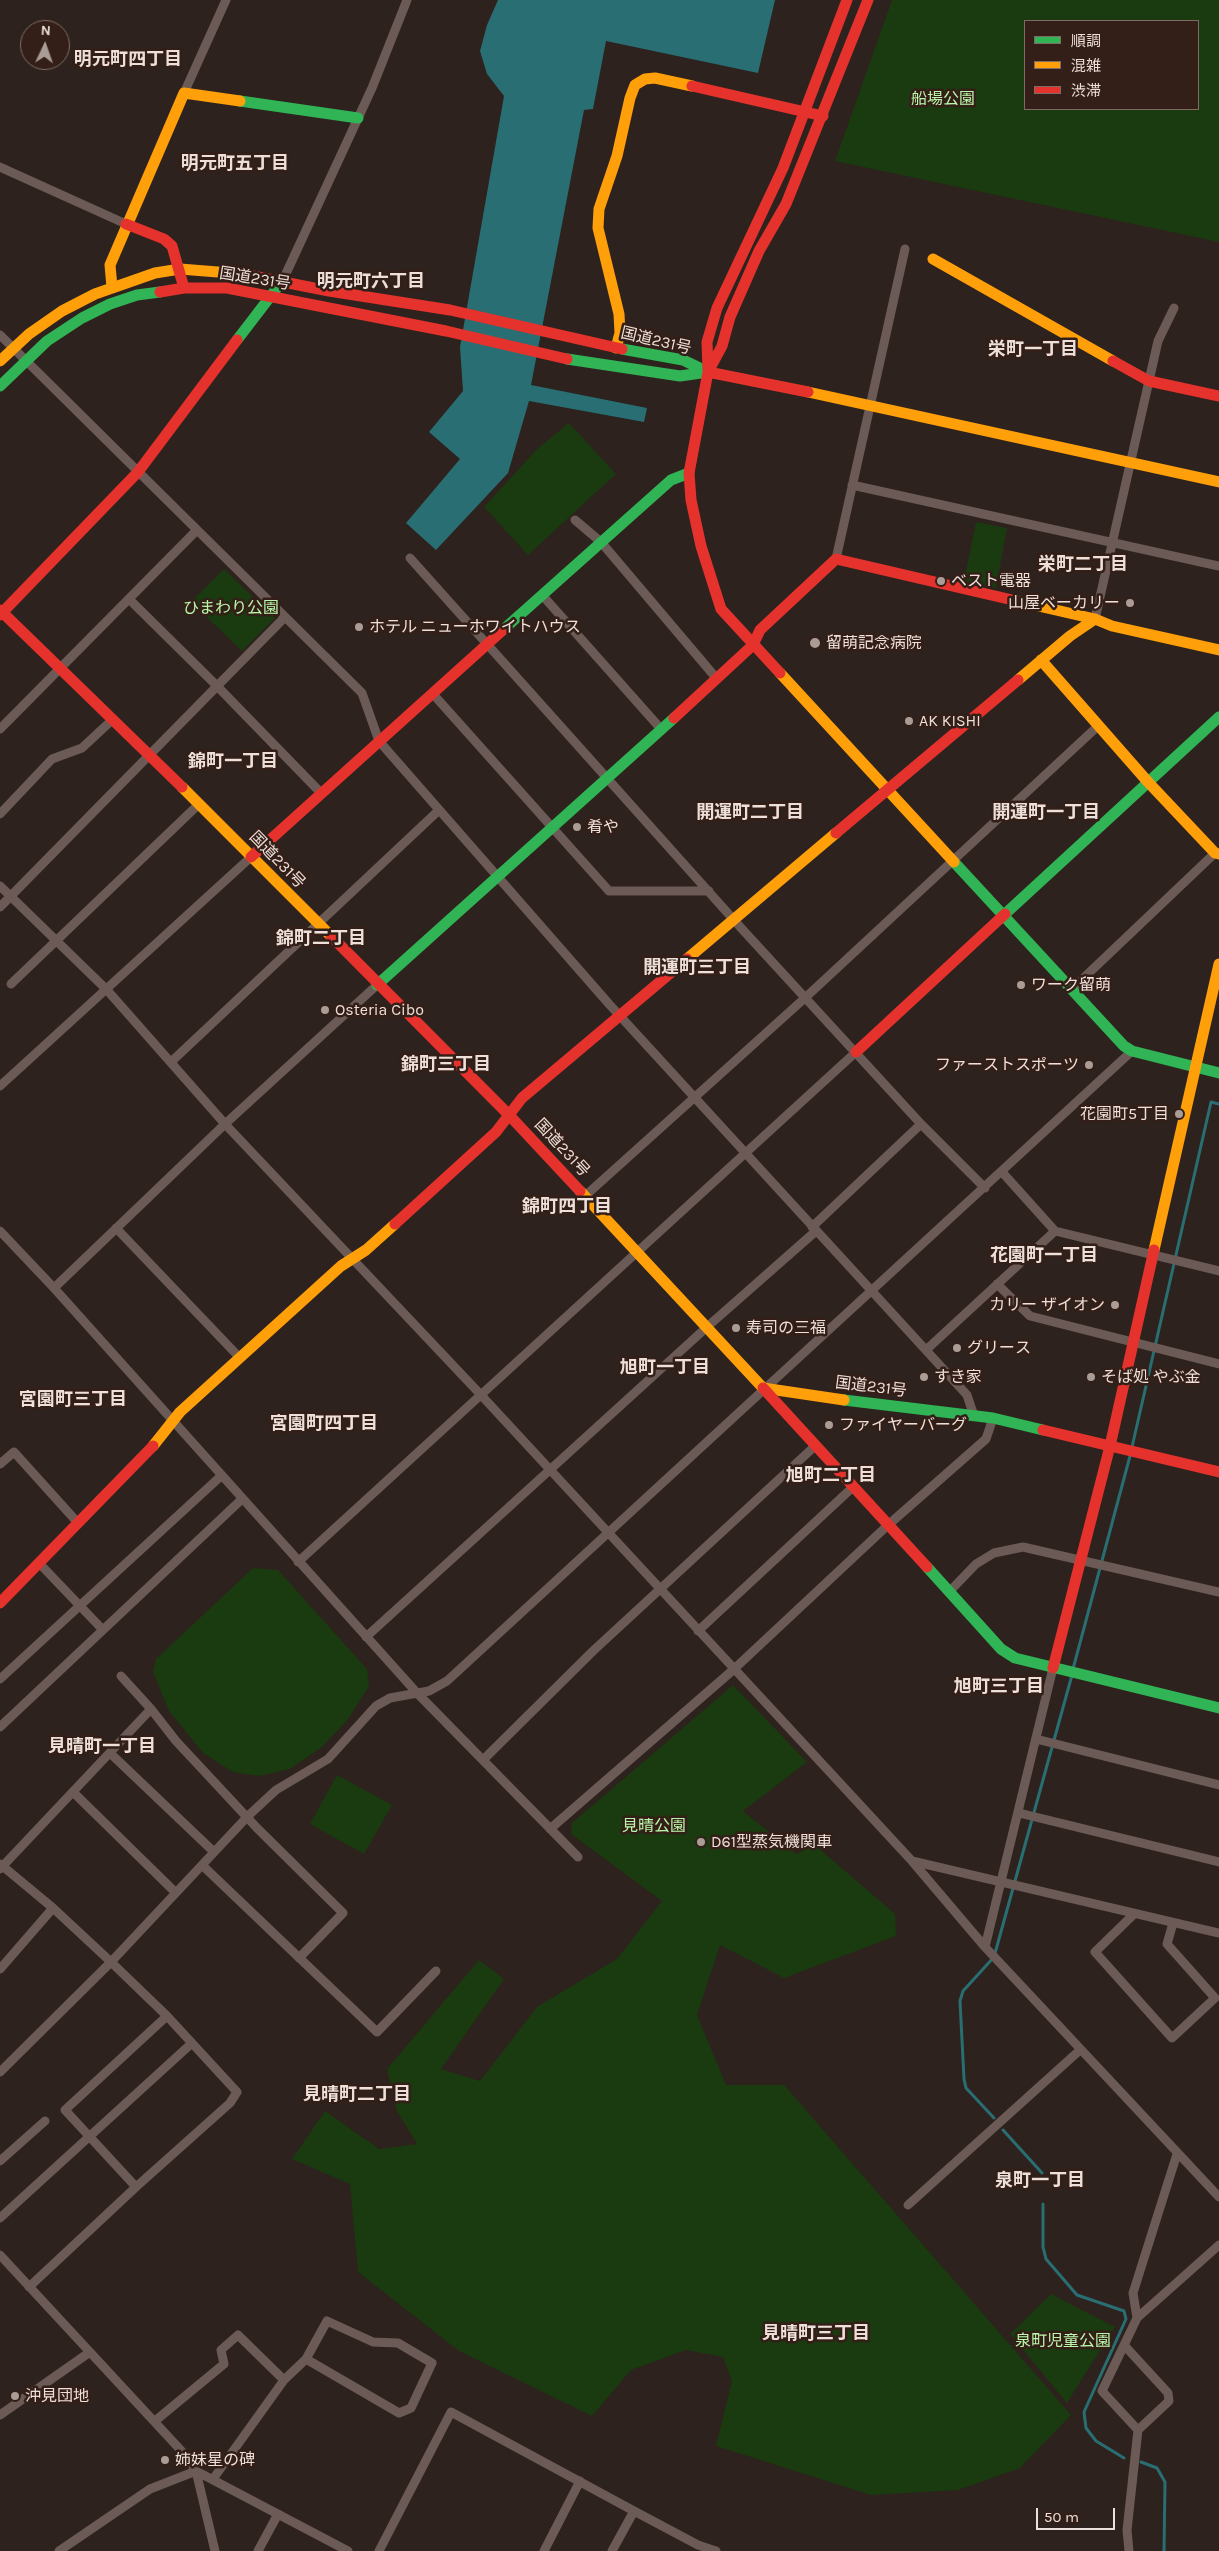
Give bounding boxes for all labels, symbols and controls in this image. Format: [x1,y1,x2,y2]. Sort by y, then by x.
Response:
north arrow [20,20,70,70]
legend [1024,20,1199,110]
text: N [40,22,51,39]
text: 順調 [1071,32,1101,50]
district label: 明元町四丁目 [74,49,182,71]
text: 混雑 [1071,57,1101,75]
text: 渋滞 [1071,82,1101,100]
park label: 船場公園 [911,89,975,109]
district label: 明元町五丁目 [181,153,289,175]
street label: 国道231号 [218,264,292,294]
district label: 明元町六丁目 [317,271,425,293]
street label: 国道231号 [619,324,693,358]
district label: 栄町一丁目 [988,339,1078,361]
district label: 栄町二丁目 [1038,554,1128,576]
place label: ベスト電器 [951,571,1031,591]
marker: ベスト電器 [935,575,947,587]
place label: 山屋ベーカリー [1008,593,1120,613]
marker: 山屋ベーカリー [1124,597,1136,609]
park label: ひまわり公園 [183,598,279,618]
place label: ホテル ニューホワイトハウス [369,617,581,637]
marker: ホテル ニューホワイトハウス [353,621,365,633]
place label: 留萌記念病院 [826,633,922,653]
marker: 留萌記念病院 [808,636,822,650]
place label: AK KISHI [919,711,981,731]
marker: AK KISHI [903,715,915,727]
district label: 錦町一丁目 [188,751,278,773]
district label: 開運町二丁目 [696,802,804,824]
district label: 開運町一丁目 [992,802,1100,824]
place label: 肴や [587,817,619,837]
marker: 肴や [571,821,583,833]
street label: 国道231号 [245,827,309,893]
district label: 錦町二丁目 [276,928,366,950]
district label: 開運町三丁目 [643,957,751,979]
place label: ワーク留萌 [1031,975,1111,995]
marker: ワーク留萌 [1015,979,1027,991]
place label: Osteria Cibo [335,1000,424,1020]
marker: Osteria Cibo [319,1004,331,1016]
district label: 錦町三丁目 [401,1054,491,1076]
place label: ファーストスポーツ [935,1055,1079,1075]
marker: ファーストスポーツ [1083,1059,1095,1071]
place label: 花園町5丁目 [1080,1104,1169,1124]
marker: 花園町5丁目 [1173,1108,1185,1120]
street label: 国道231号 [530,1115,594,1181]
district label: 錦町四丁目 [522,1196,612,1218]
district label: 花園町一丁目 [990,1245,1098,1267]
place label: カリー ザイオン [989,1295,1105,1315]
marker: カリー ザイオン [1109,1299,1121,1311]
place label: 寿司の三福 [746,1318,826,1338]
marker: 寿司の三福 [730,1322,742,1334]
place label: グリース [967,1338,1031,1358]
marker: グリース [951,1342,963,1354]
district label: 旭町一丁目 [620,1357,710,1379]
place label: すき家 [934,1367,982,1387]
place label: そば処 やぶ金 [1101,1367,1201,1387]
marker: すき家 [918,1371,930,1383]
marker: そば処 やぶ金 [1085,1371,1097,1383]
street label: 国道231号 [834,1373,908,1401]
district label: 宮園町三丁目 [19,1389,127,1411]
district label: 宮園町四丁目 [270,1413,378,1435]
place label: ファイヤーバーグ [839,1415,967,1435]
marker: ファイヤーバーグ [823,1419,835,1431]
district label: 旭町二丁目 [786,1465,876,1487]
district label: 旭町三丁目 [954,1676,1044,1698]
district label: 見晴町一丁目 [48,1736,156,1758]
park label: 見晴公園 [622,1816,686,1836]
place label: D61型蒸気機関車 [711,1832,832,1852]
marker: D61型蒸気機関車 [695,1836,707,1848]
district label: 見晴町二丁目 [303,2084,411,2106]
district label: 泉町一丁目 [995,2170,1085,2192]
district label: 見晴町三丁目 [762,2323,870,2345]
park label: 泉町児童公園 [1015,2331,1111,2351]
place label: 沖見団地 [25,2386,89,2406]
marker: 沖見団地 [9,2390,21,2402]
place label: 姉妹星の碑 [175,2450,255,2470]
marker: 姉妹星の碑 [159,2454,171,2466]
scale bar [1039,2498,1118,2530]
text: 50 m [1044,2508,1079,2526]

